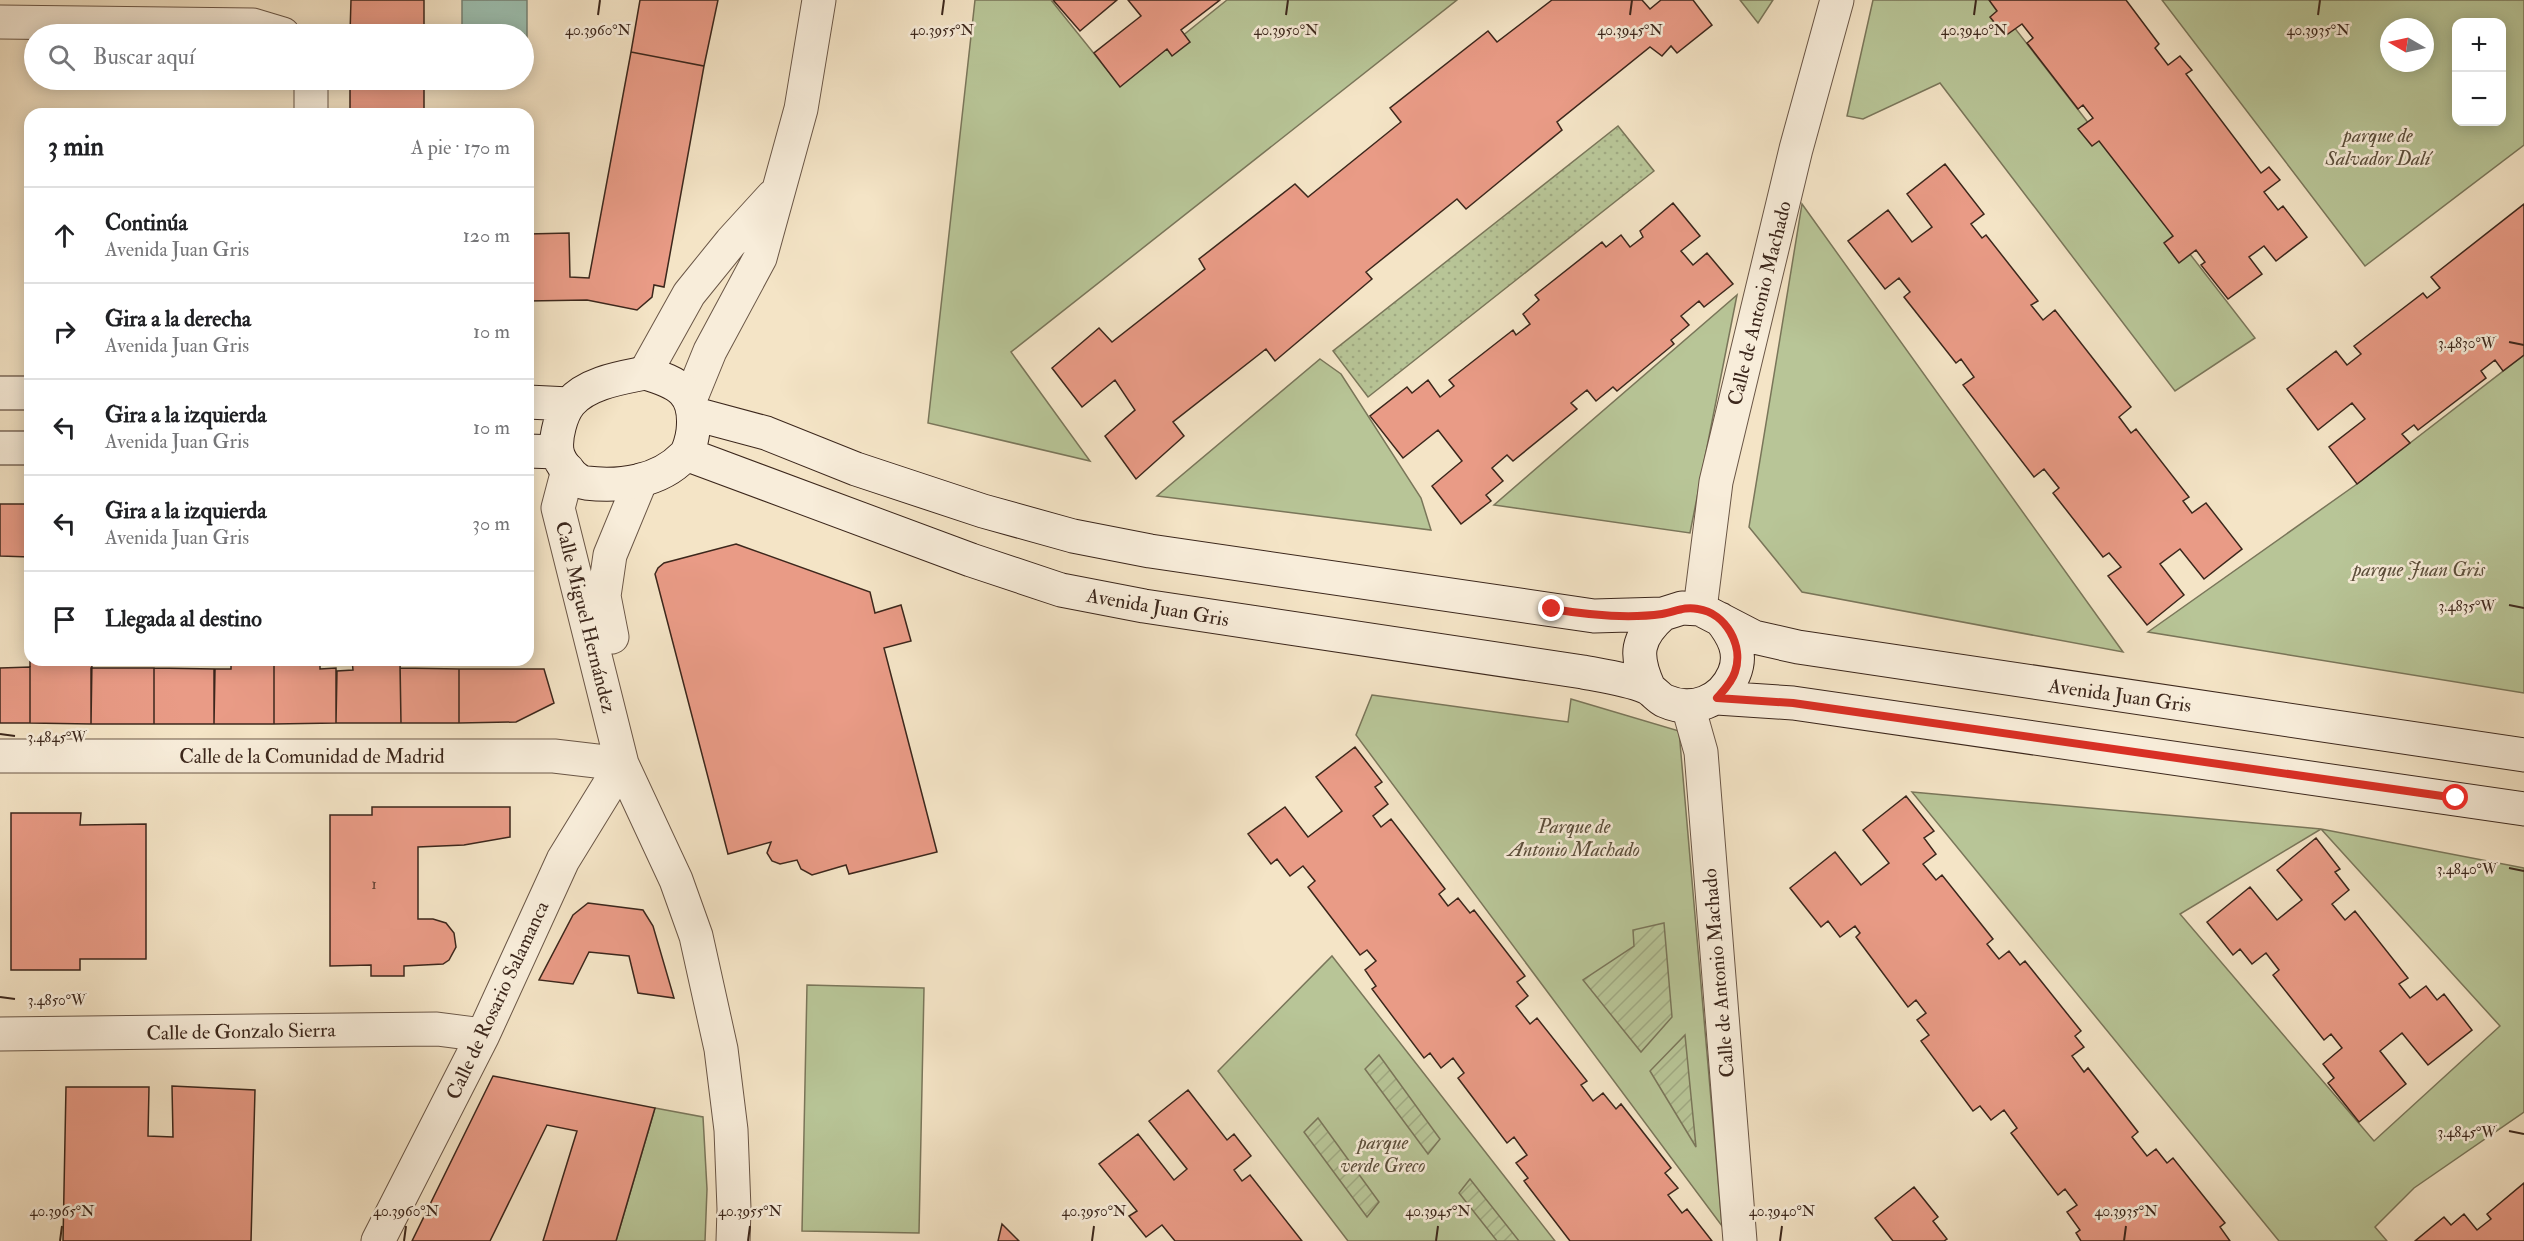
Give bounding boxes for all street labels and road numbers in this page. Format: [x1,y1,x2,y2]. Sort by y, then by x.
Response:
street label: Calle de Antonio Machado [1722,198,1797,408]
street label: Calle Miguel Hernández [550,519,622,716]
street label: Avenida Juan Gris [1084,583,1231,632]
street label: Avenida Juan Gris [2046,673,2193,718]
street label: Calle de la Comunidad de Madrid [179,744,445,769]
street label: Calle de Antonio Machado [1697,867,1740,1079]
street label: Calle de Rosario Salamanca [440,896,555,1103]
street label: Calle de Gonzalo Sierra [146,1017,337,1046]

